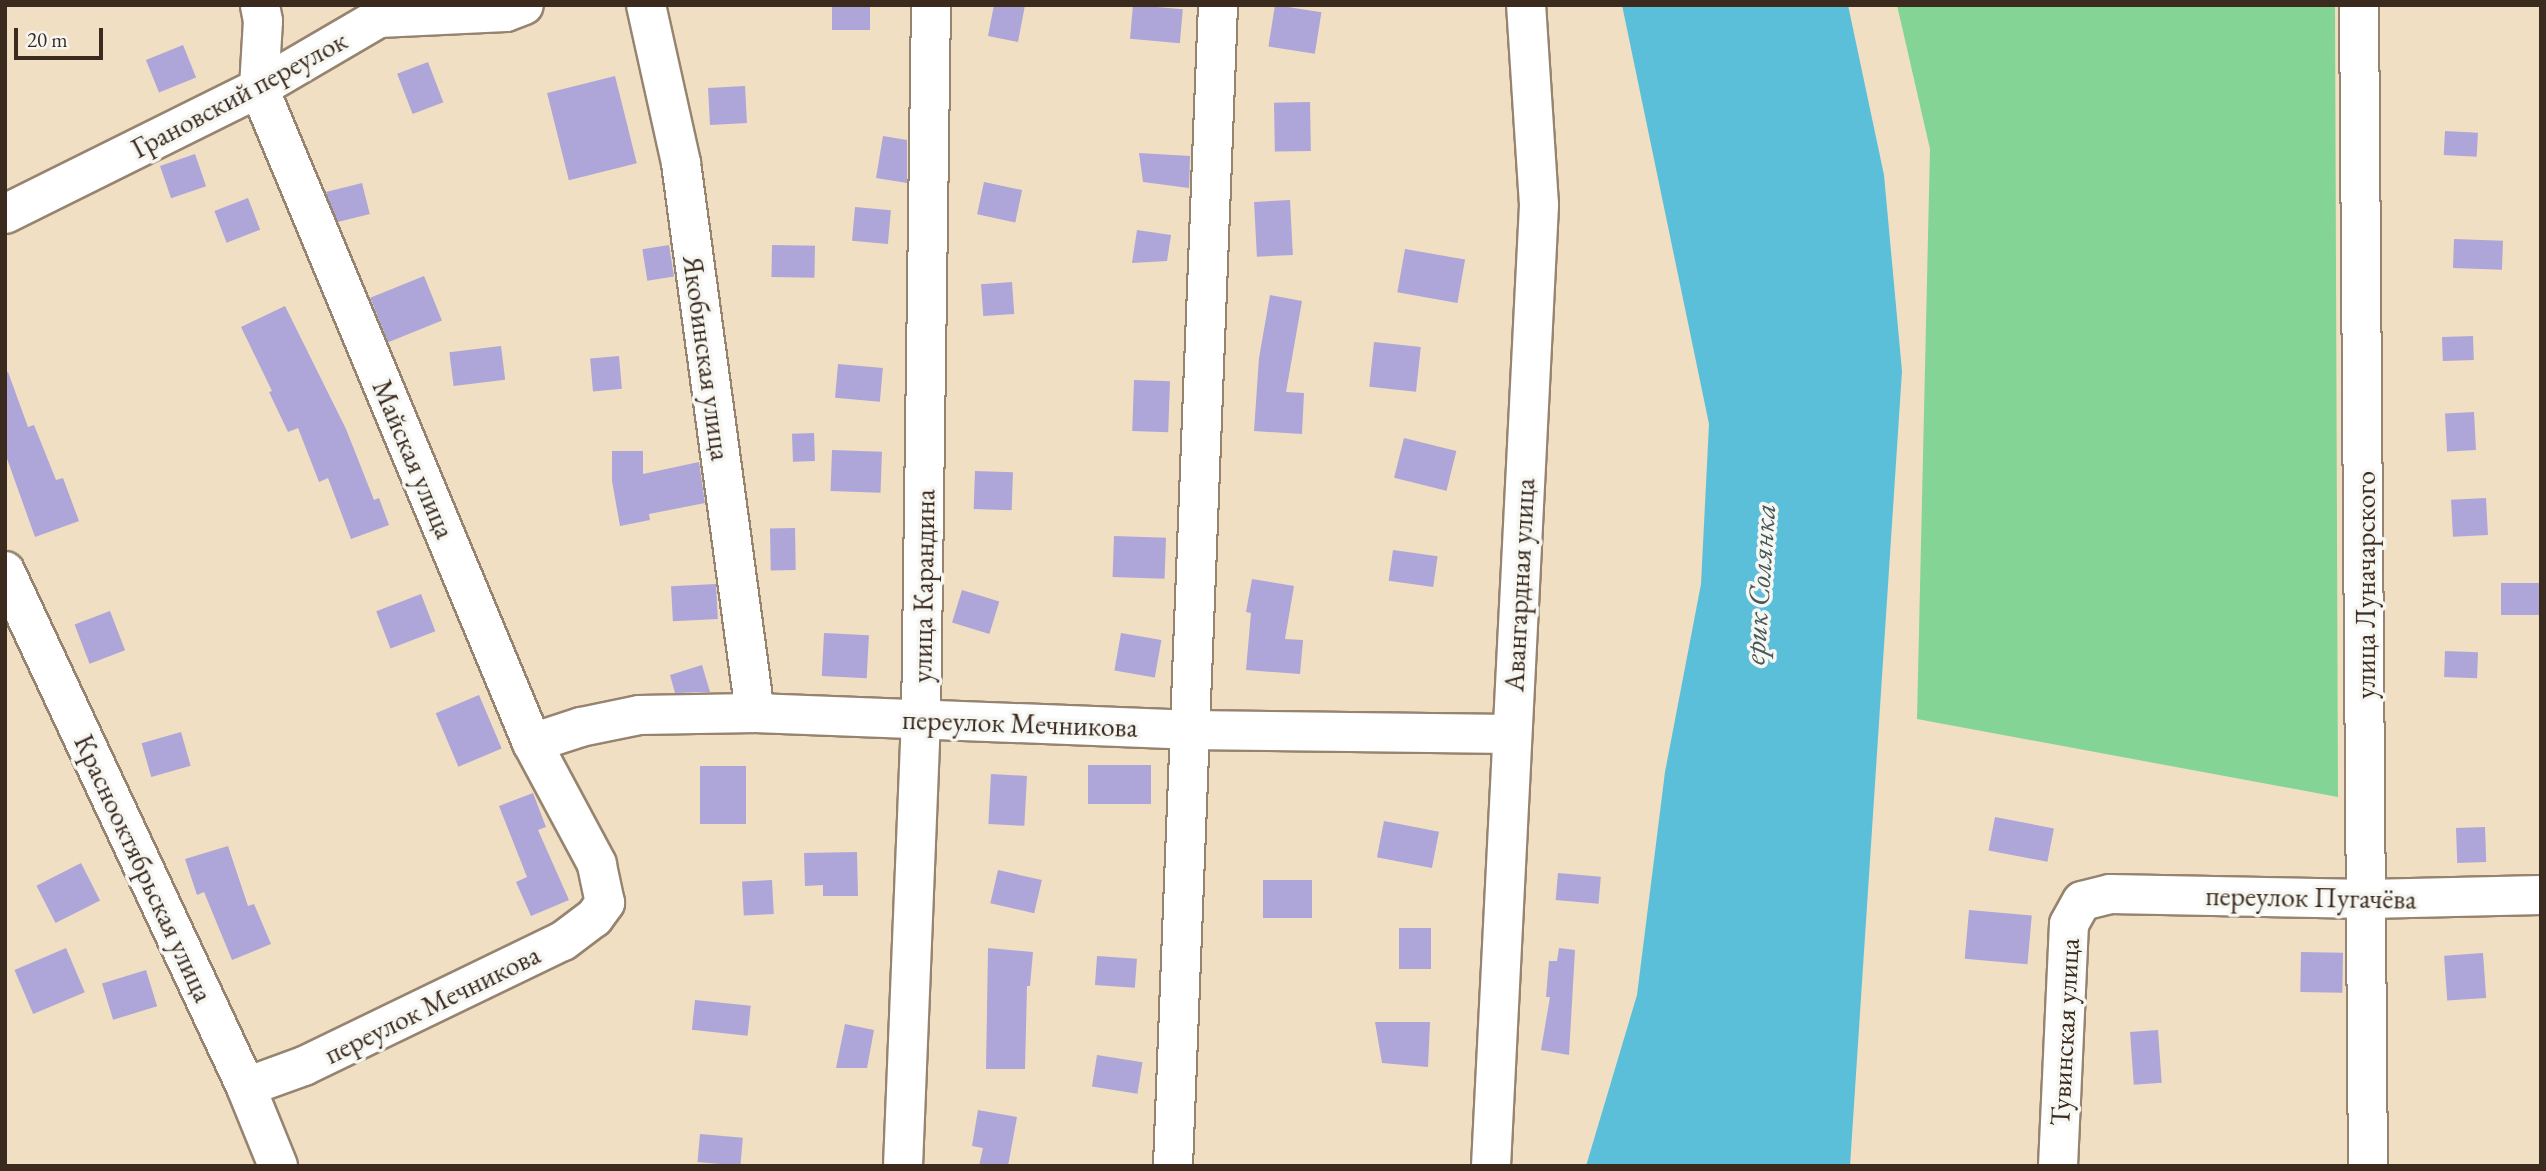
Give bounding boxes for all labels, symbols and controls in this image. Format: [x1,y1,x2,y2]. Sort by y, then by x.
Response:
scale bar [18,14,107,58]
street label: Грановский переулок [125,23,353,165]
text: 20 m [27,26,68,53]
street label: Якобинская улица [676,253,738,463]
street label: Майская улица [365,375,463,543]
street label: улица Луначарского [2348,471,2382,699]
street label: Авангардная улица [1497,477,1541,693]
street label: улица Карандина [905,489,941,683]
water label: ерик Солянка [1736,502,1784,666]
street label: переулок Мечникова [902,702,1138,744]
street label: Краснооктябрьская улица [67,729,221,1007]
street label: переулок Пугачёва [2205,878,2417,916]
street label: переулок Мечникова [319,937,545,1071]
street label: Тувинская улица [2042,937,2086,1127]

